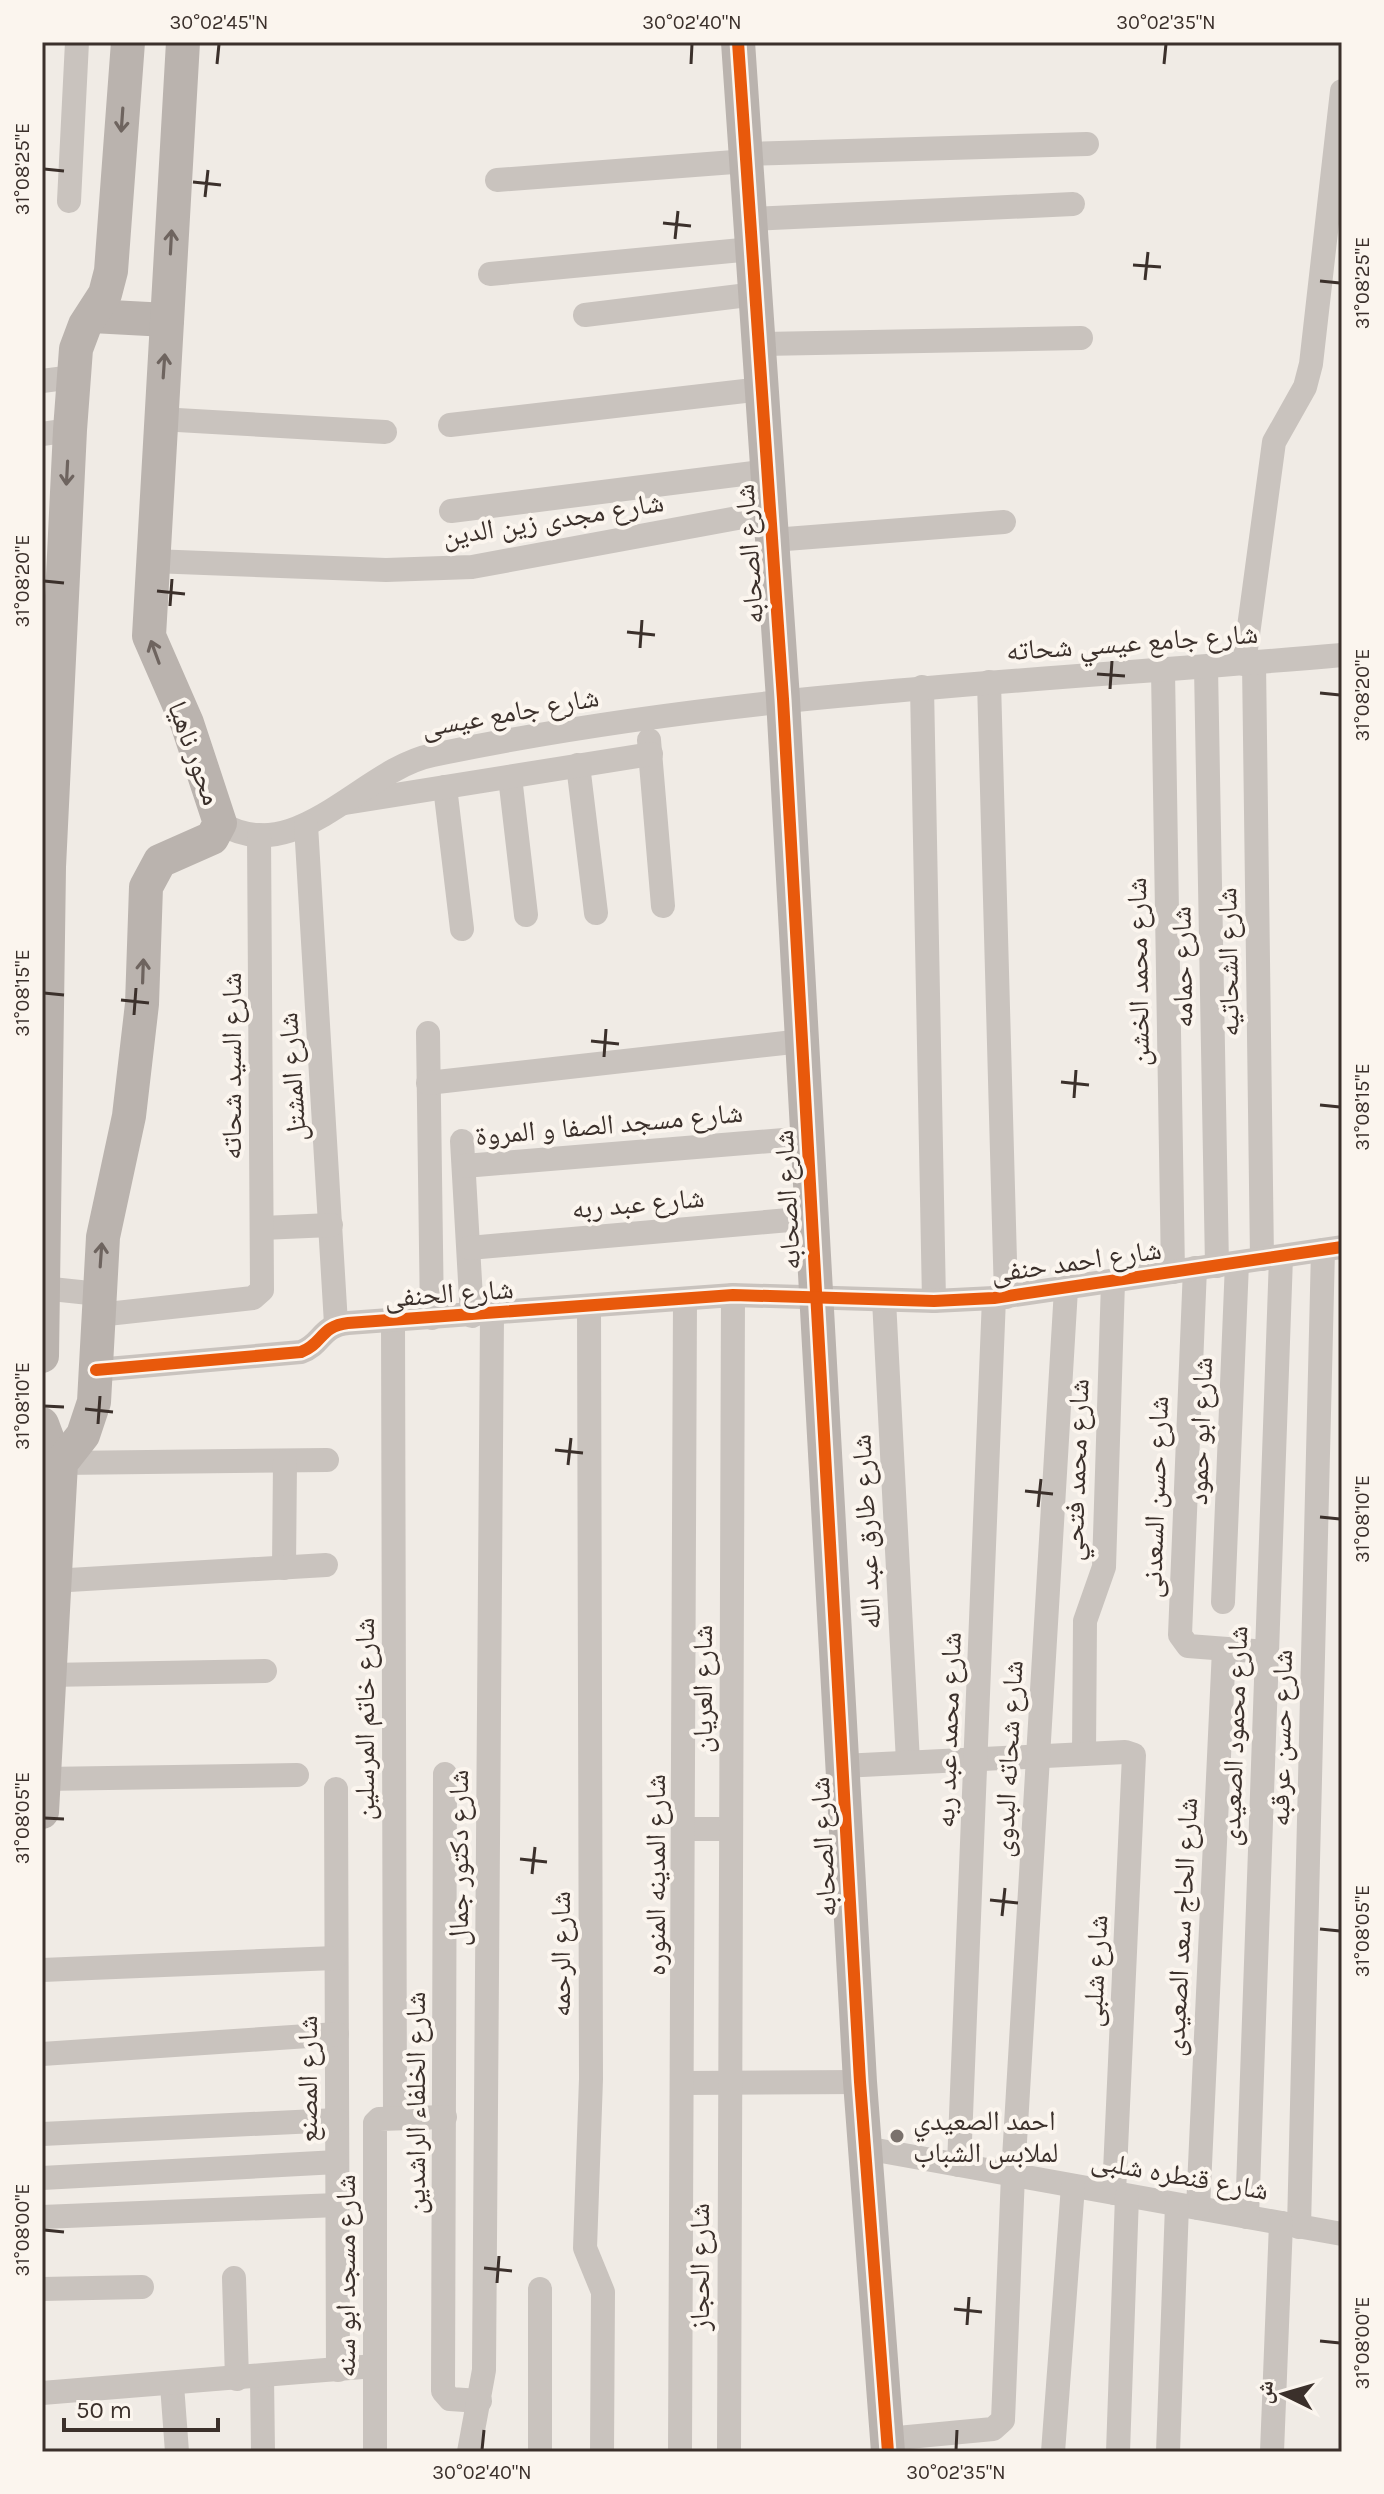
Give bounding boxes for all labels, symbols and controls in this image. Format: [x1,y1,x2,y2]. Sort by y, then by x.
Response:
text: 30°02'45"N [170,11,268,34]
text: 30°02'40"N [642,11,742,34]
text: 30°02'35"N [1116,11,1216,34]
one-way arrow [114,106,129,133]
text: 31°08'25"E [11,123,34,215]
one-way arrow [164,229,179,256]
text: 31°08'25"E [1351,237,1374,329]
one-way arrow [157,353,172,380]
one-way arrow [59,459,74,486]
street label: شارع الصحابه [728,483,771,625]
street label: شارع مجدى زين الدين [440,485,666,554]
text: 31°08'20"E [11,535,34,627]
street label: شارع جامع عيسي شحاته [1005,617,1260,673]
one-way arrow [147,641,161,665]
text: 31°08'20"E [1351,649,1374,741]
street label: شارع جامع عيسى [419,680,601,745]
street label: محور ناهيا [161,697,229,809]
street label: شارع محمد الخشن [1120,877,1157,1067]
street label: شارع الشحاتيه [1210,887,1247,1037]
street label: شارع حمامه [1164,906,1201,1028]
text: 31°08'15"E [11,949,34,1037]
one-way arrow [136,958,151,985]
street label: شارع السيد شحاته [215,972,249,1160]
street label: شارع المشتل [271,1011,314,1143]
text: 31°08'15"E [1351,1063,1374,1151]
street label: شارع مسجد الصفا و المروة [474,1096,744,1153]
street label: شارع الصحابه [767,1129,808,1271]
street label: شارع عبد ربه [570,1181,706,1226]
street label: شارع احمد حنفى [989,1233,1164,1290]
one-way arrow [94,1242,109,1269]
street label: شارع الحنفى [383,1272,515,1315]
street label: شارع ابو حمود [1181,1356,1220,1506]
text: 31°08'10"E [11,1362,34,1450]
street label: شارع محمد فتحي [1056,1378,1102,1562]
street label: شارع حسن السعدنى [1135,1395,1176,1599]
street label: شارع طارق عبد الله [844,1434,889,1630]
text: 31°08'10"E [1351,1475,1374,1563]
street label: شارع خاتم المرسلين [348,1617,383,1821]
street label: شارع العريان [686,1625,720,1753]
street label: شارع محمود الصعيدى [1214,1625,1255,1847]
street label: شارع محمد عبد ربه [928,1631,969,1829]
street label: شارع حسن عرقبه [1263,1649,1300,1827]
street label: شارع شحاته البدوى [986,1660,1031,1858]
street label: شارع دكتور جمال [442,1770,476,1946]
text: 31°08'05"E [11,1772,34,1864]
street label: شارع المدينه المنوره [639,1774,673,1976]
street label: شارع الصحابه [803,1776,844,1918]
street label: شارع الحاج سعد الصعيدى [1158,1797,1205,2057]
text: 31°08'05"E [1351,1885,1374,1977]
street label: شارع الرحمه [544,1891,578,2017]
street label: شارع شلبى [1076,1914,1115,2028]
street label: شارع الخلفاء الراشدين [399,1991,433,2215]
street label: شارع المصنع [291,2015,325,2143]
place label: احمد الصعيدي لملابس الشباب [913,2104,1058,2170]
marker: احمد الصعيدي لملابس الشباب [888,2127,906,2145]
street label: شارع قنطره شلبى [1089,2143,1271,2208]
street label: شارع مسجد ابو سنه [329,2174,363,2378]
text: 31°08'00"E [11,2183,34,2277]
street label: شارع الحجاز [683,2203,717,2332]
text: 31°08'00"E [1351,2296,1374,2390]
north arrow [1244,2354,1324,2434]
text: ش [1251,2380,1279,2405]
scale bar [64,2382,218,2432]
text: 50 m [76,2396,132,2424]
text: 30°02'40"N [432,2461,532,2484]
text: 30°02'35"N [906,2461,1006,2484]

